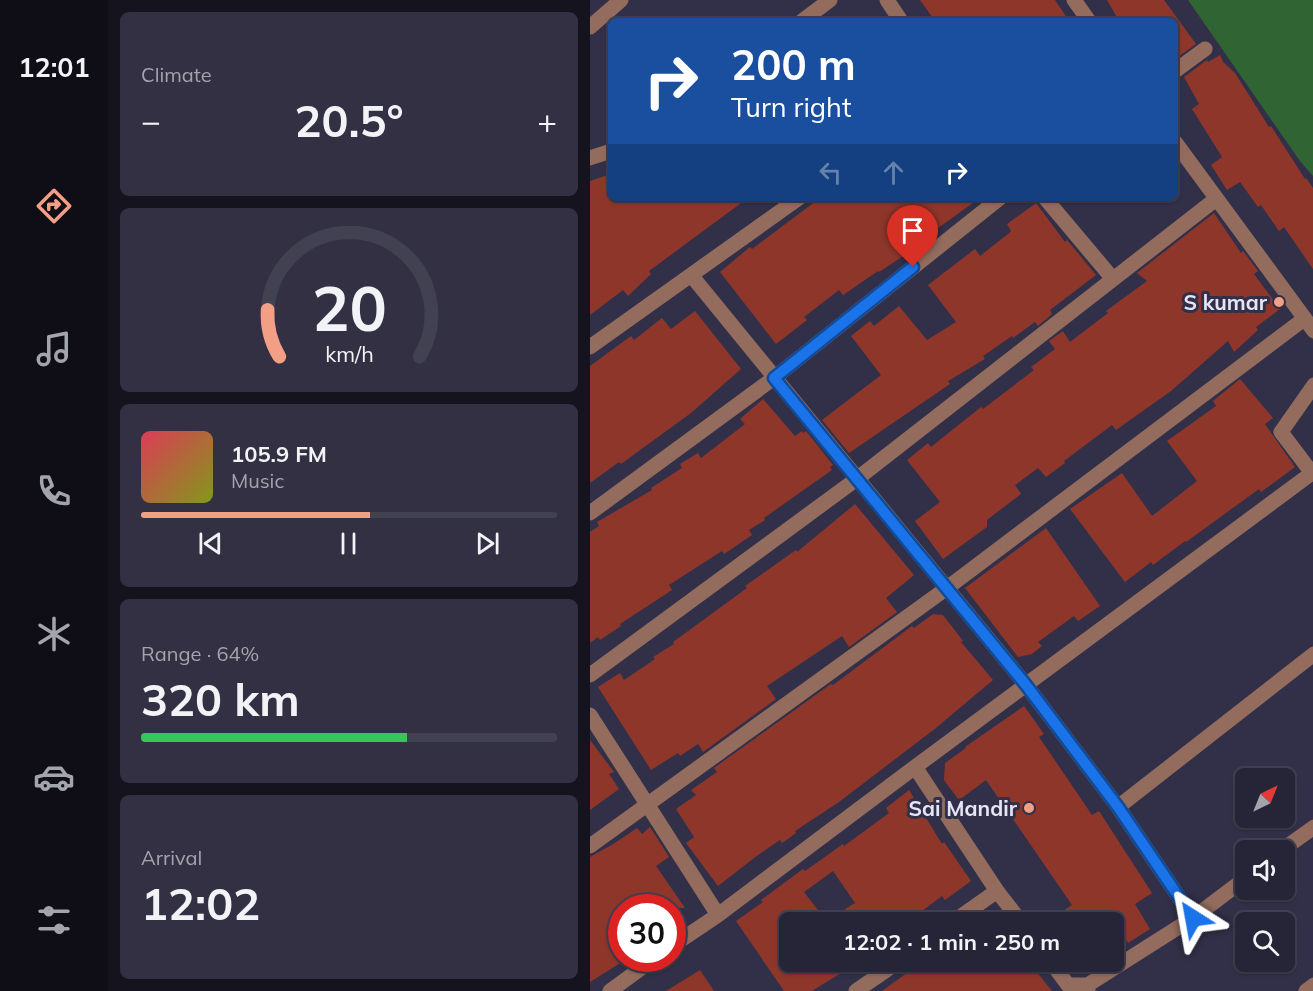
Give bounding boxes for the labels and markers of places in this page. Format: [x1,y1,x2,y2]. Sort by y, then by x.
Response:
pin [887,205,938,267]
place label: S kumar [1183,289,1268,315]
marker: S kumar [1272,295,1286,309]
place label: Sai Mandir [908,795,1018,821]
marker: Sai Mandir [1022,801,1036,815]

